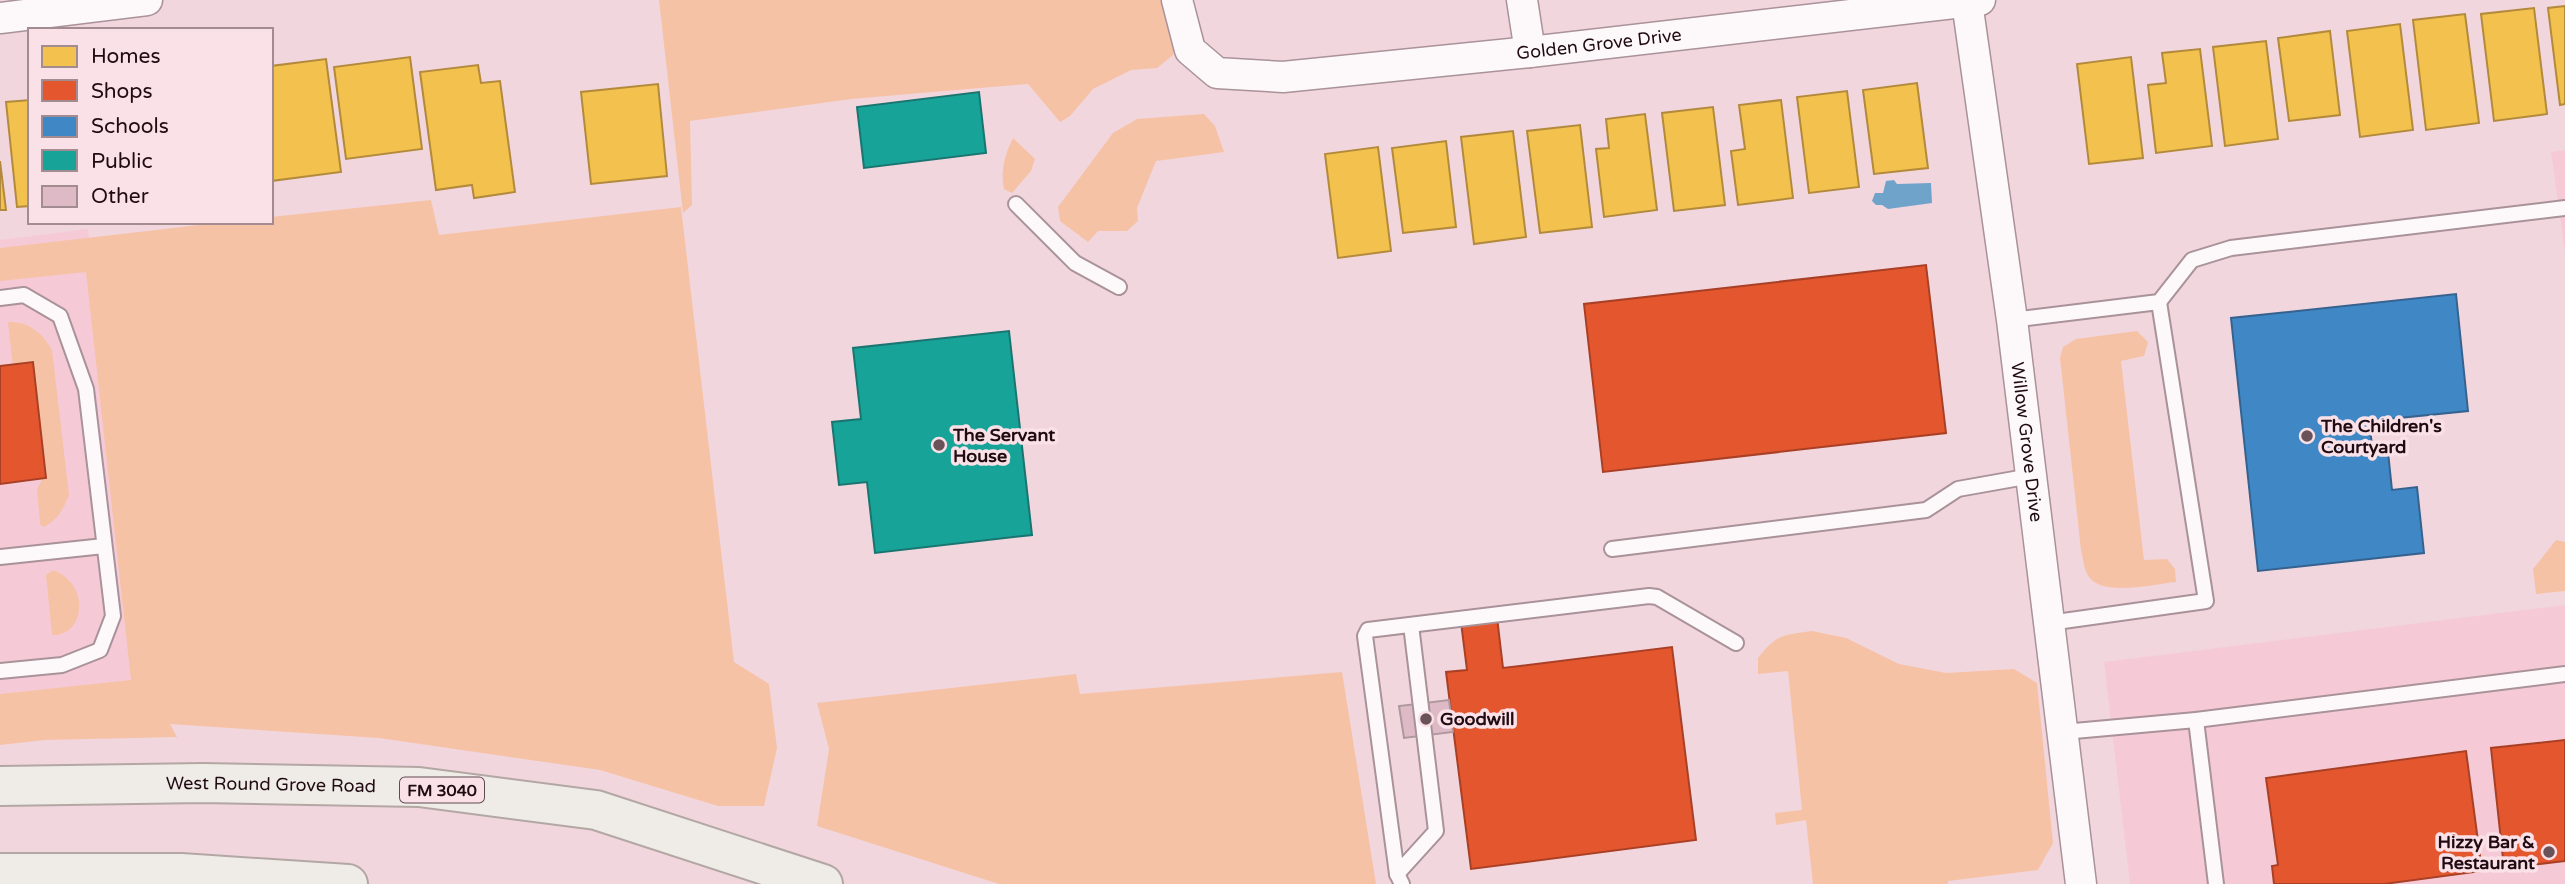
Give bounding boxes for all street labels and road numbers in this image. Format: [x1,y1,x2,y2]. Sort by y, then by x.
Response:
street label: Golden Grove Drive [1515,24,1683,64]
street label: Willow Grove Drive [2006,361,2048,523]
street label: West Round Grove Road [166,772,376,797]
road number: FM 3040 [400,778,484,803]

